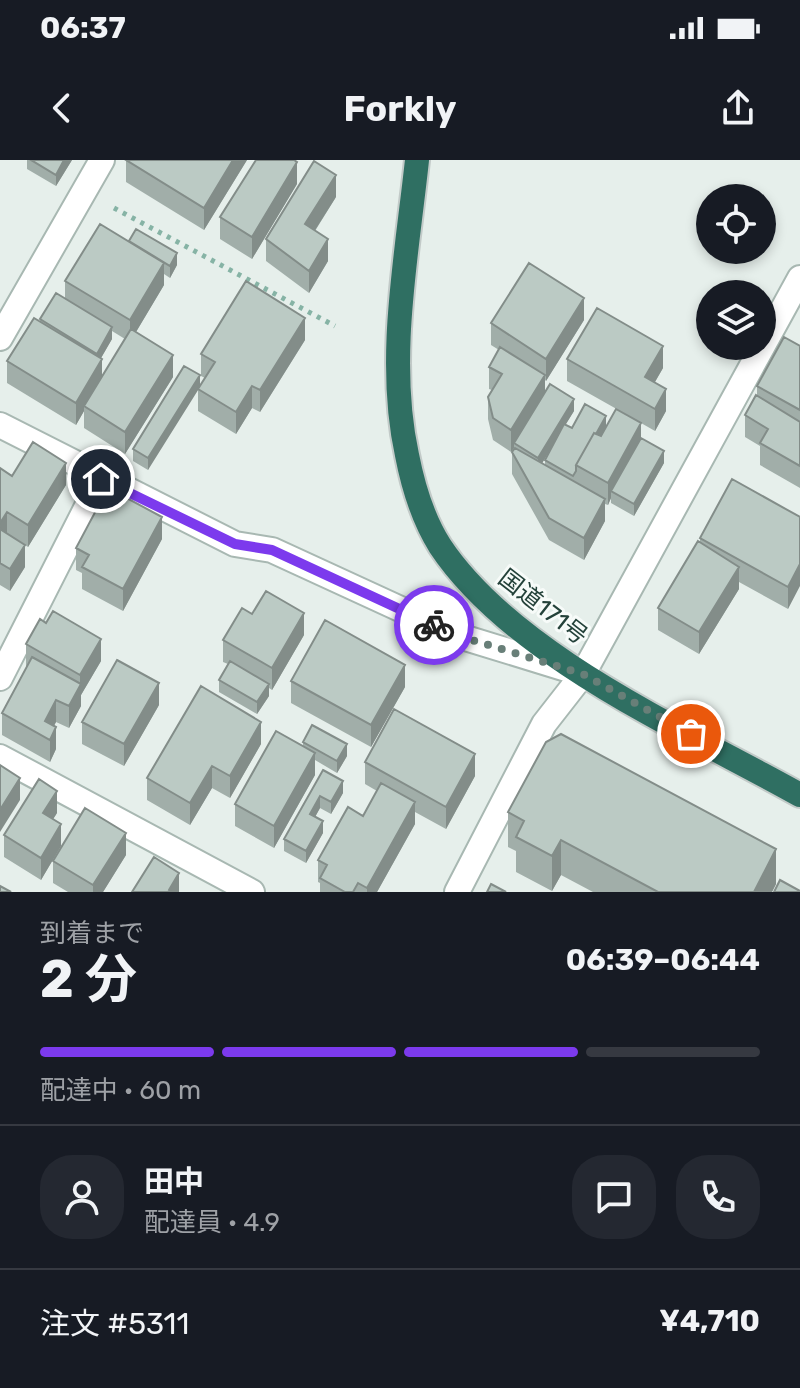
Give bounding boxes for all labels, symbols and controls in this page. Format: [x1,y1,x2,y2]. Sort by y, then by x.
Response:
text: 06:37 [40,10,126,46]
icon: back [40,86,84,130]
icon: share [716,86,760,130]
text: Forkly [343,87,457,130]
map controls [696,184,776,360]
button: locate [696,184,776,264]
button: layers [696,280,776,360]
pin [67,445,135,513]
icon: home [79,457,123,501]
street label: 国道171号 [493,564,593,650]
courier [394,585,474,665]
icon: bike [412,603,456,647]
pin [657,700,725,768]
icon: bag [669,712,713,756]
text: 到着まで [40,918,144,949]
text: 06:39–06:44 [566,942,760,978]
text: 2 分 [40,948,137,1010]
text: 配達中 · 60 m [40,1075,201,1106]
button: person [40,1155,124,1239]
button: chat [572,1155,656,1239]
button: phone [676,1155,760,1239]
text: 田中 [144,1164,204,1200]
text: 配達員 · 4.9 [144,1207,280,1238]
text: ¥4,710 [659,1303,760,1339]
text: 注文 #5311 [40,1306,189,1342]

